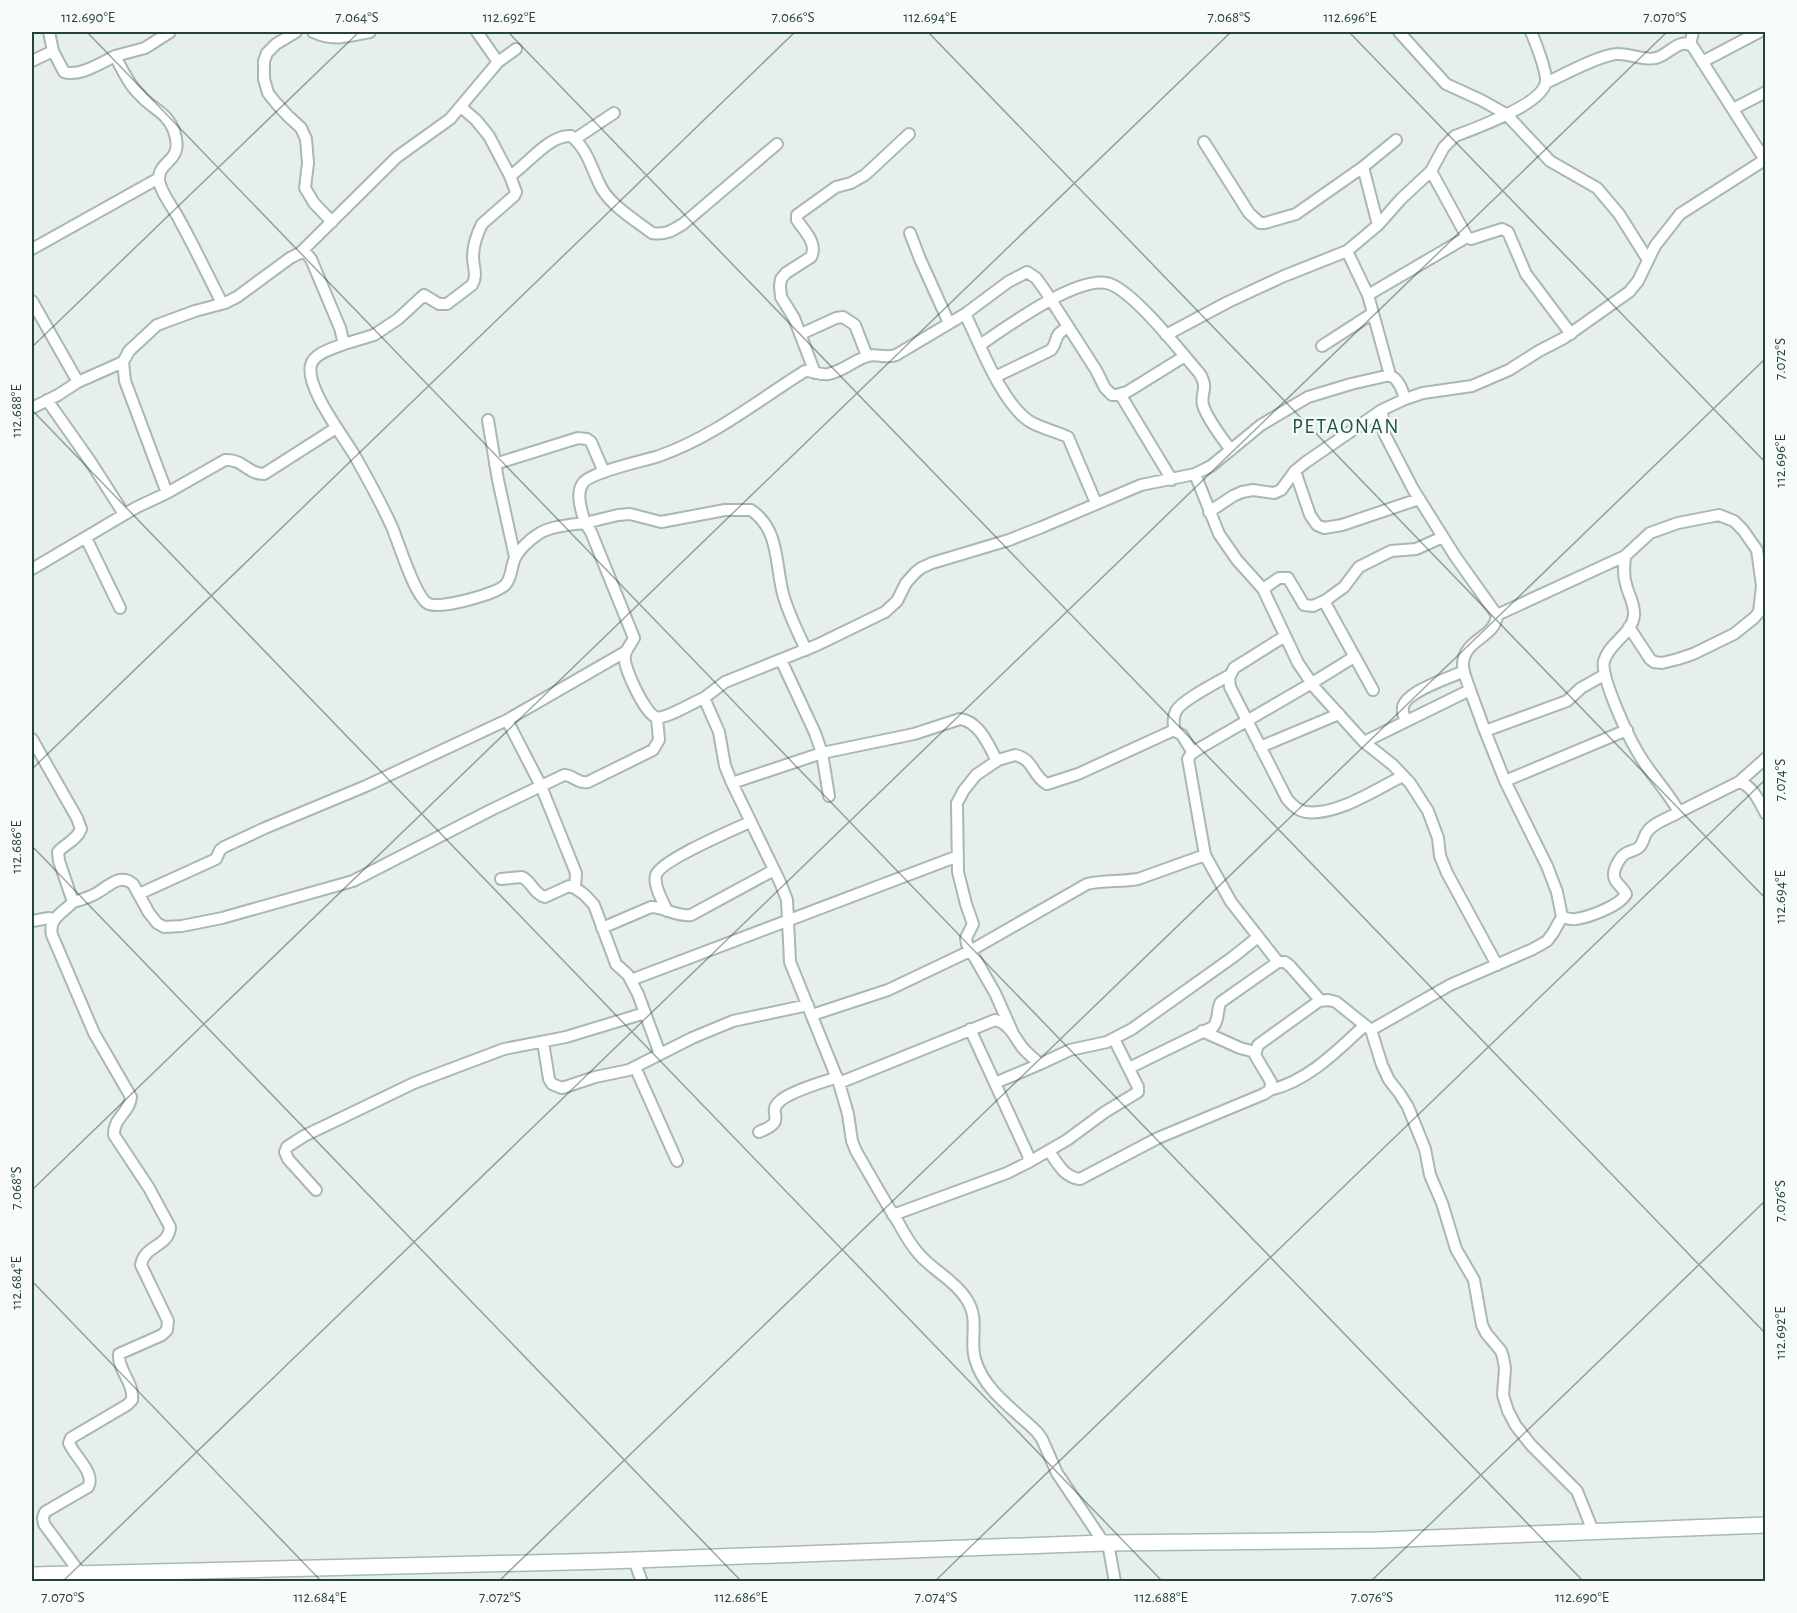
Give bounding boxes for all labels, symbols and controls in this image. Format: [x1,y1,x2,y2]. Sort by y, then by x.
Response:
text: 112.690°E [61,10,115,25]
text: 7.064°S [335,10,379,25]
text: 112.692°E [482,10,536,25]
text: 7.066°S [771,10,815,25]
text: 112.694°E [903,10,957,25]
text: 7.068°S [1207,10,1251,25]
text: 112.696°E [1323,10,1377,25]
text: 7.070°S [1643,10,1687,25]
text: 7.072°S [1773,338,1788,380]
text: 112.688°E [9,384,24,438]
district label: PETAONAN [1292,416,1400,437]
text: 112.696°E [1773,434,1788,488]
text: 7.074°S [1773,759,1788,801]
text: 112.686°E [9,820,24,874]
text: 112.694°E [1773,870,1788,924]
text: 7.068°S [9,1166,24,1210]
text: 7.076°S [1773,1180,1788,1222]
text: 112.684°E [9,1256,24,1310]
text: 112.692°E [1773,1306,1788,1360]
text: 7.070°S [41,1590,85,1605]
text: 112.684°E [293,1590,347,1605]
text: 7.072°S [479,1590,521,1605]
text: 112.686°E [714,1590,768,1605]
text: 7.074°S [915,1590,957,1605]
text: 112.688°E [1134,1590,1188,1605]
text: 7.076°S [1351,1590,1393,1605]
text: 112.690°E [1555,1590,1609,1605]

